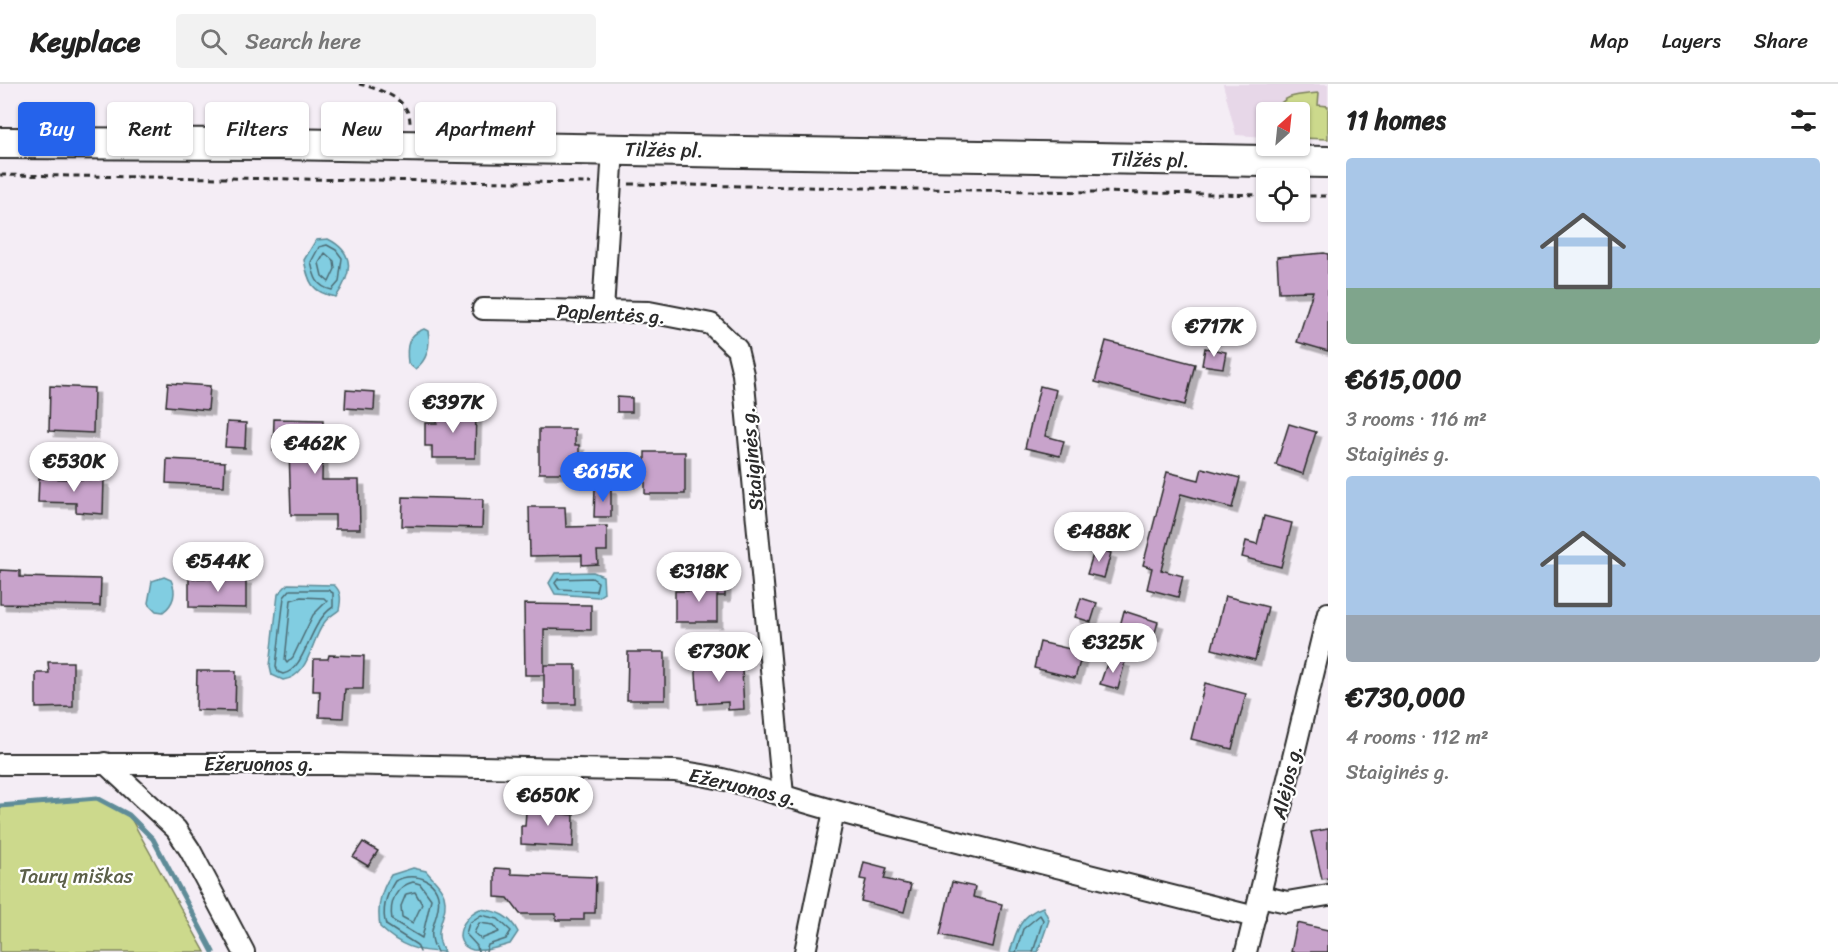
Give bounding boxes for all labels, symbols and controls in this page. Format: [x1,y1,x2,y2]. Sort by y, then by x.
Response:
search box [176,14,596,68]
text: Keyplace [30,17,140,66]
text: Search here [245,22,361,61]
text: Map [1590,22,1629,60]
text: Layers [1662,22,1721,60]
text: Share [1754,22,1808,60]
icon: search [197,25,230,58]
text: 11 homes [1346,97,1446,143]
chip: Buy [18,102,95,156]
chip: Rent [107,102,193,156]
chip: Filters [205,102,309,156]
chip: New [321,102,403,156]
chip: Apartment [415,102,556,156]
north arrow [1256,102,1310,156]
map controls [1256,102,1310,222]
icon: filters [1787,104,1820,137]
street label: Tilžės pl. [624,132,704,168]
street label: Tilžės pl. [1110,142,1190,178]
button: locate [1256,168,1310,222]
icon: home [1529,197,1637,305]
street label: Paplentės g. [556,294,666,334]
pin: €717K [1172,307,1256,358]
text: €717K [1186,309,1242,344]
text: €615,000 [1346,356,1461,402]
pin: €397K [411,383,495,434]
text: €397K [423,385,483,420]
text: 3 rooms · 116 m² [1346,402,1487,437]
street label: Staiginės g. [730,406,774,512]
pin: €462K [273,424,357,475]
text: €462K [285,426,345,461]
text: Staiginės g. [1346,437,1450,472]
pin: €530K [32,442,116,493]
text: €530K [43,444,105,479]
pin: €615K [561,452,645,503]
text: €615K [574,454,632,489]
pin: €488K [1057,512,1141,563]
text: €488K [1068,514,1130,549]
icon: home [1529,515,1637,623]
pin: €544K [176,542,260,593]
text: €544K [187,544,249,579]
pin: €318K [657,552,741,603]
text: €318K [670,554,728,589]
pin: €325K [1071,623,1155,674]
text: €325K [1083,625,1143,660]
pin: €730K [677,632,761,683]
text: €730K [689,634,749,669]
text: €730,000 [1346,674,1465,720]
text: 4 rooms · 112 m² [1346,720,1489,755]
street label: Alėjos g. [1261,741,1313,824]
street label: Ežeruonos g. [204,747,314,782]
text: Staiginės g. [1346,755,1450,790]
street label: Ežeruonos g. [685,758,801,816]
pin: €650K [506,776,590,827]
text: €650K [517,778,579,813]
park label: Taurų miškas [19,859,134,894]

